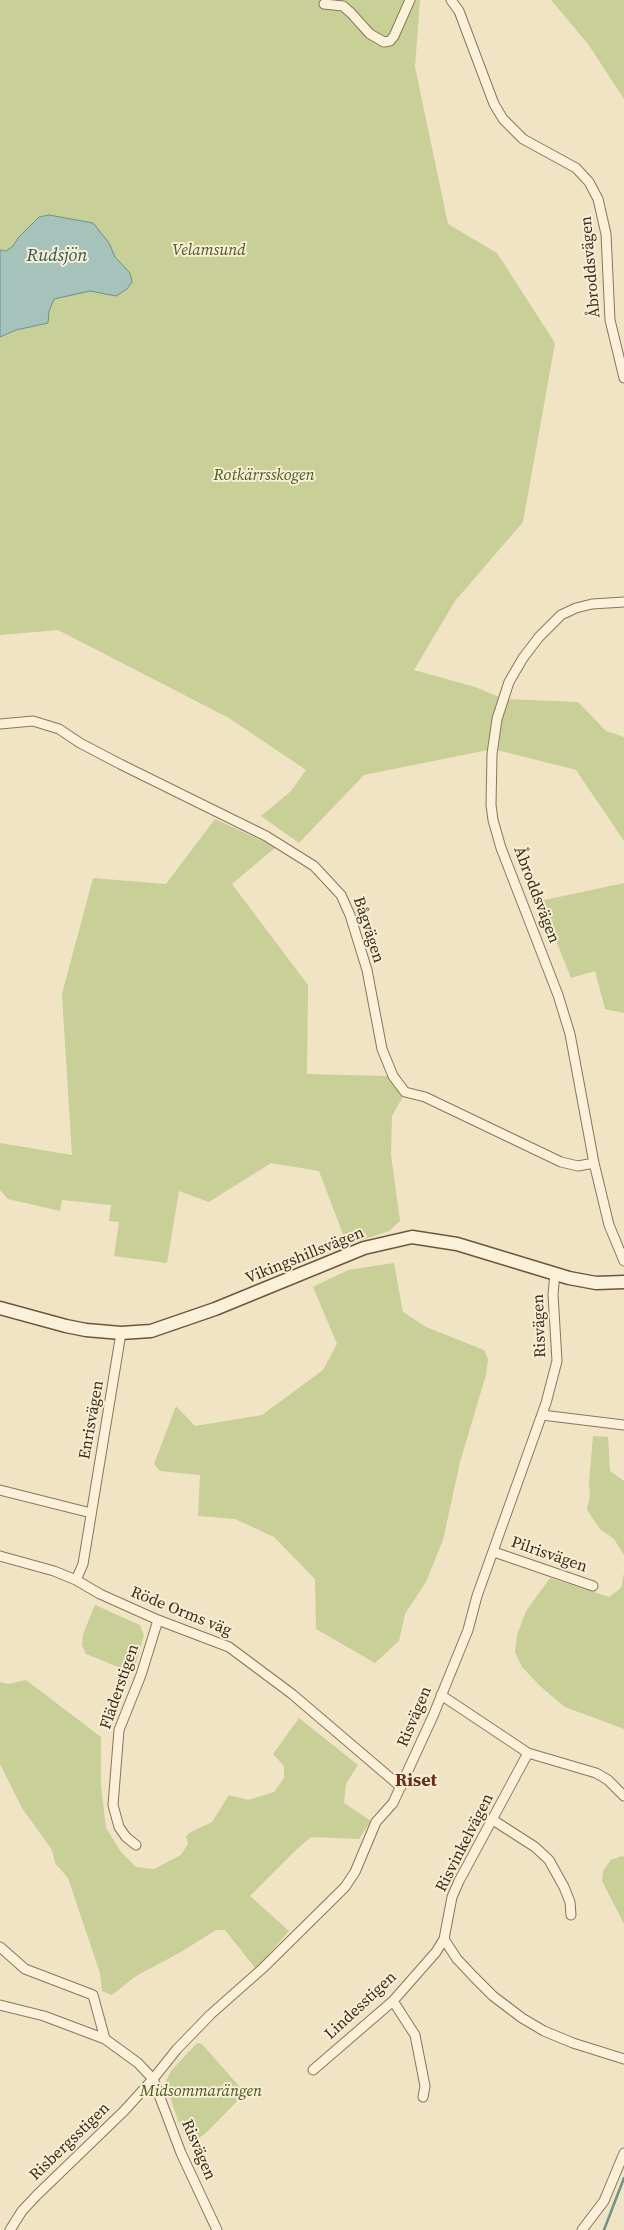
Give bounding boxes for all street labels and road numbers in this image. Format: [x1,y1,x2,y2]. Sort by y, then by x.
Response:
street label: Åbroddsvägen [577,215,605,319]
street label: Åbroddsvägen [509,844,563,946]
street label: Bågvägen [348,895,388,965]
street label: Vikingshillsvägen [243,1223,367,1289]
street label: Risvägen [529,1294,551,1358]
street label: Enrisvägen [76,1379,108,1461]
street label: Pilrisvägen [508,1533,590,1577]
street label: Röde Orms väg [128,1583,234,1641]
street label: Fläderstigen [96,1642,144,1732]
street label: Risvägen [394,1684,436,1750]
street label: Risvinkelvägen [432,1791,498,1895]
street label: Lindesstigen [321,1968,401,2044]
street label: Risbergsstigen [26,2099,114,2185]
street label: Risvägen [177,2117,219,2183]

